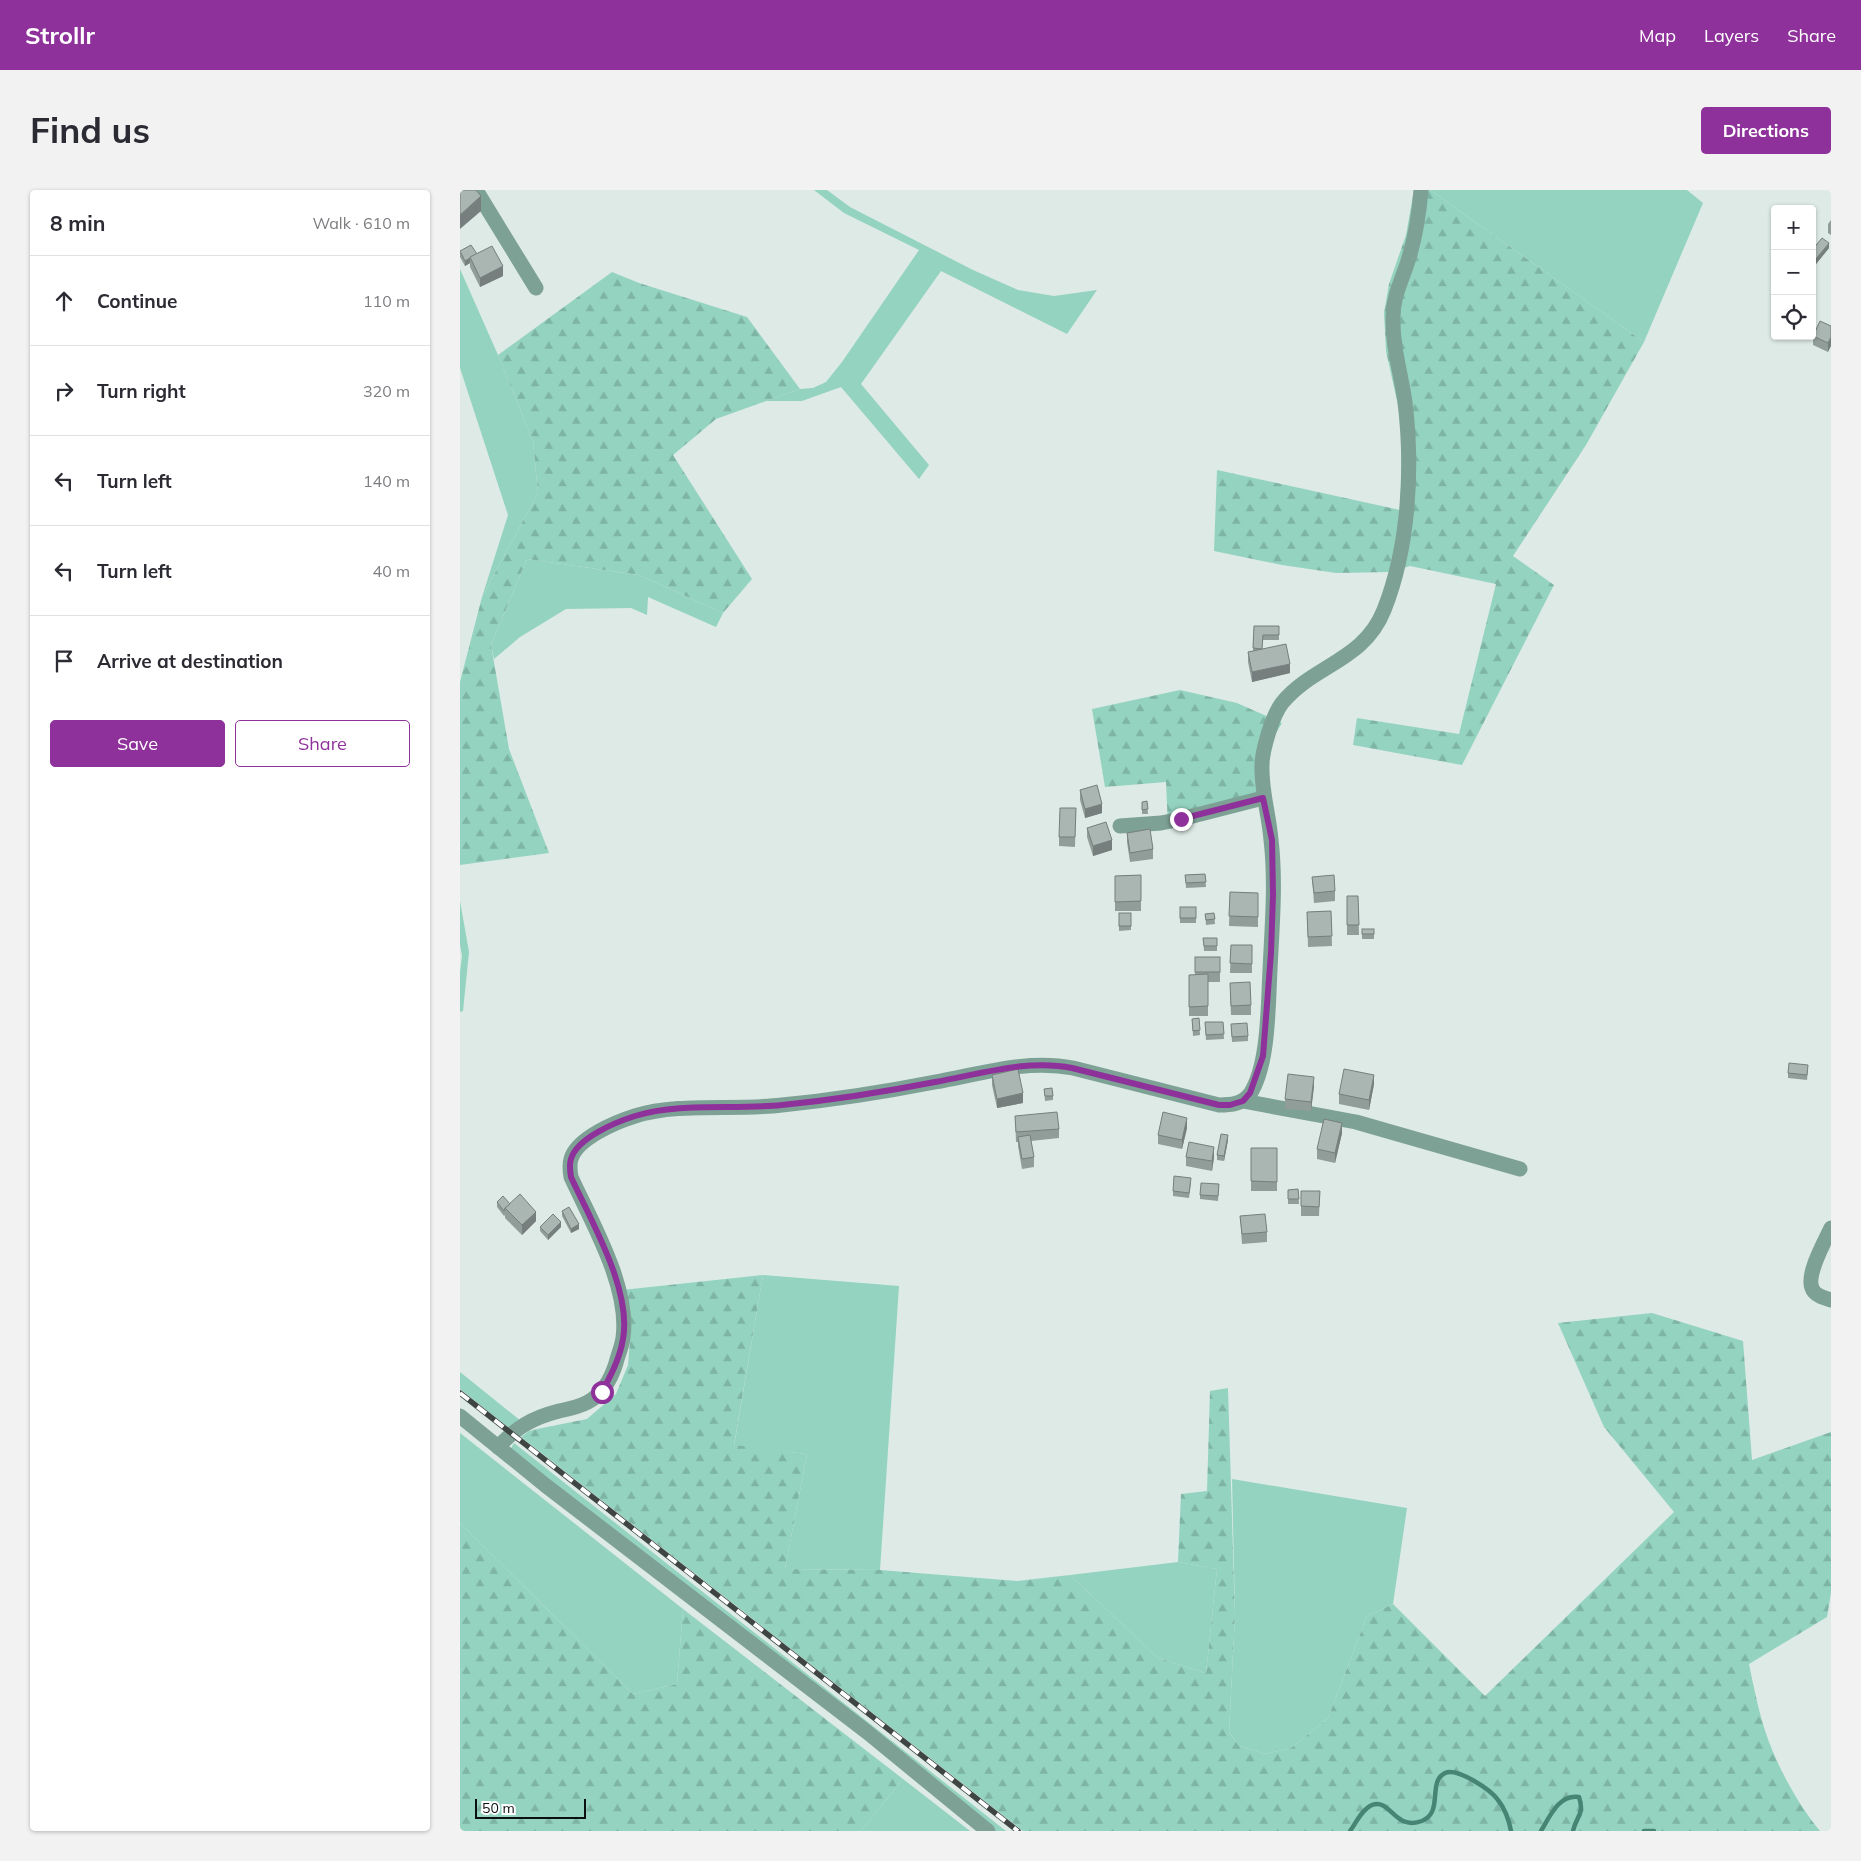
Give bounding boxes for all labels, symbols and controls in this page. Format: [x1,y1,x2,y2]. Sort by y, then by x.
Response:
text: Strollr [25,20,95,50]
text: Map [1639,24,1676,47]
text: Layers [1704,24,1759,47]
text: Share [1787,24,1836,47]
button: Directions [1701,107,1831,154]
text: Find us [30,108,150,152]
map controls [1771,205,1816,340]
button: + [1771,205,1816,250]
text: 8 min [50,210,105,236]
text: Walk · 610 m [312,213,410,233]
button: − [1771,250,1816,295]
icon: ahead [50,287,78,315]
text: Continue [97,289,177,313]
text: 110 m [363,291,410,311]
button: locate [1771,295,1816,340]
icon: right [50,377,78,405]
text: Turn right [97,379,186,403]
text: 320 m [363,381,410,401]
icon: left [50,467,78,495]
text: Turn left [97,469,172,493]
text: 140 m [363,471,410,491]
icon: left [50,557,78,585]
text: Turn left [97,559,172,583]
text: 40 m [373,561,410,581]
icon: arrive [50,647,78,675]
text: Arrive at destination [97,649,283,673]
button: Save [50,720,225,767]
button: Share [235,720,410,767]
route end [1170,808,1193,831]
route start [591,1381,614,1404]
scale bar [475,1796,586,1819]
text: 50 m [482,1799,515,1817]

